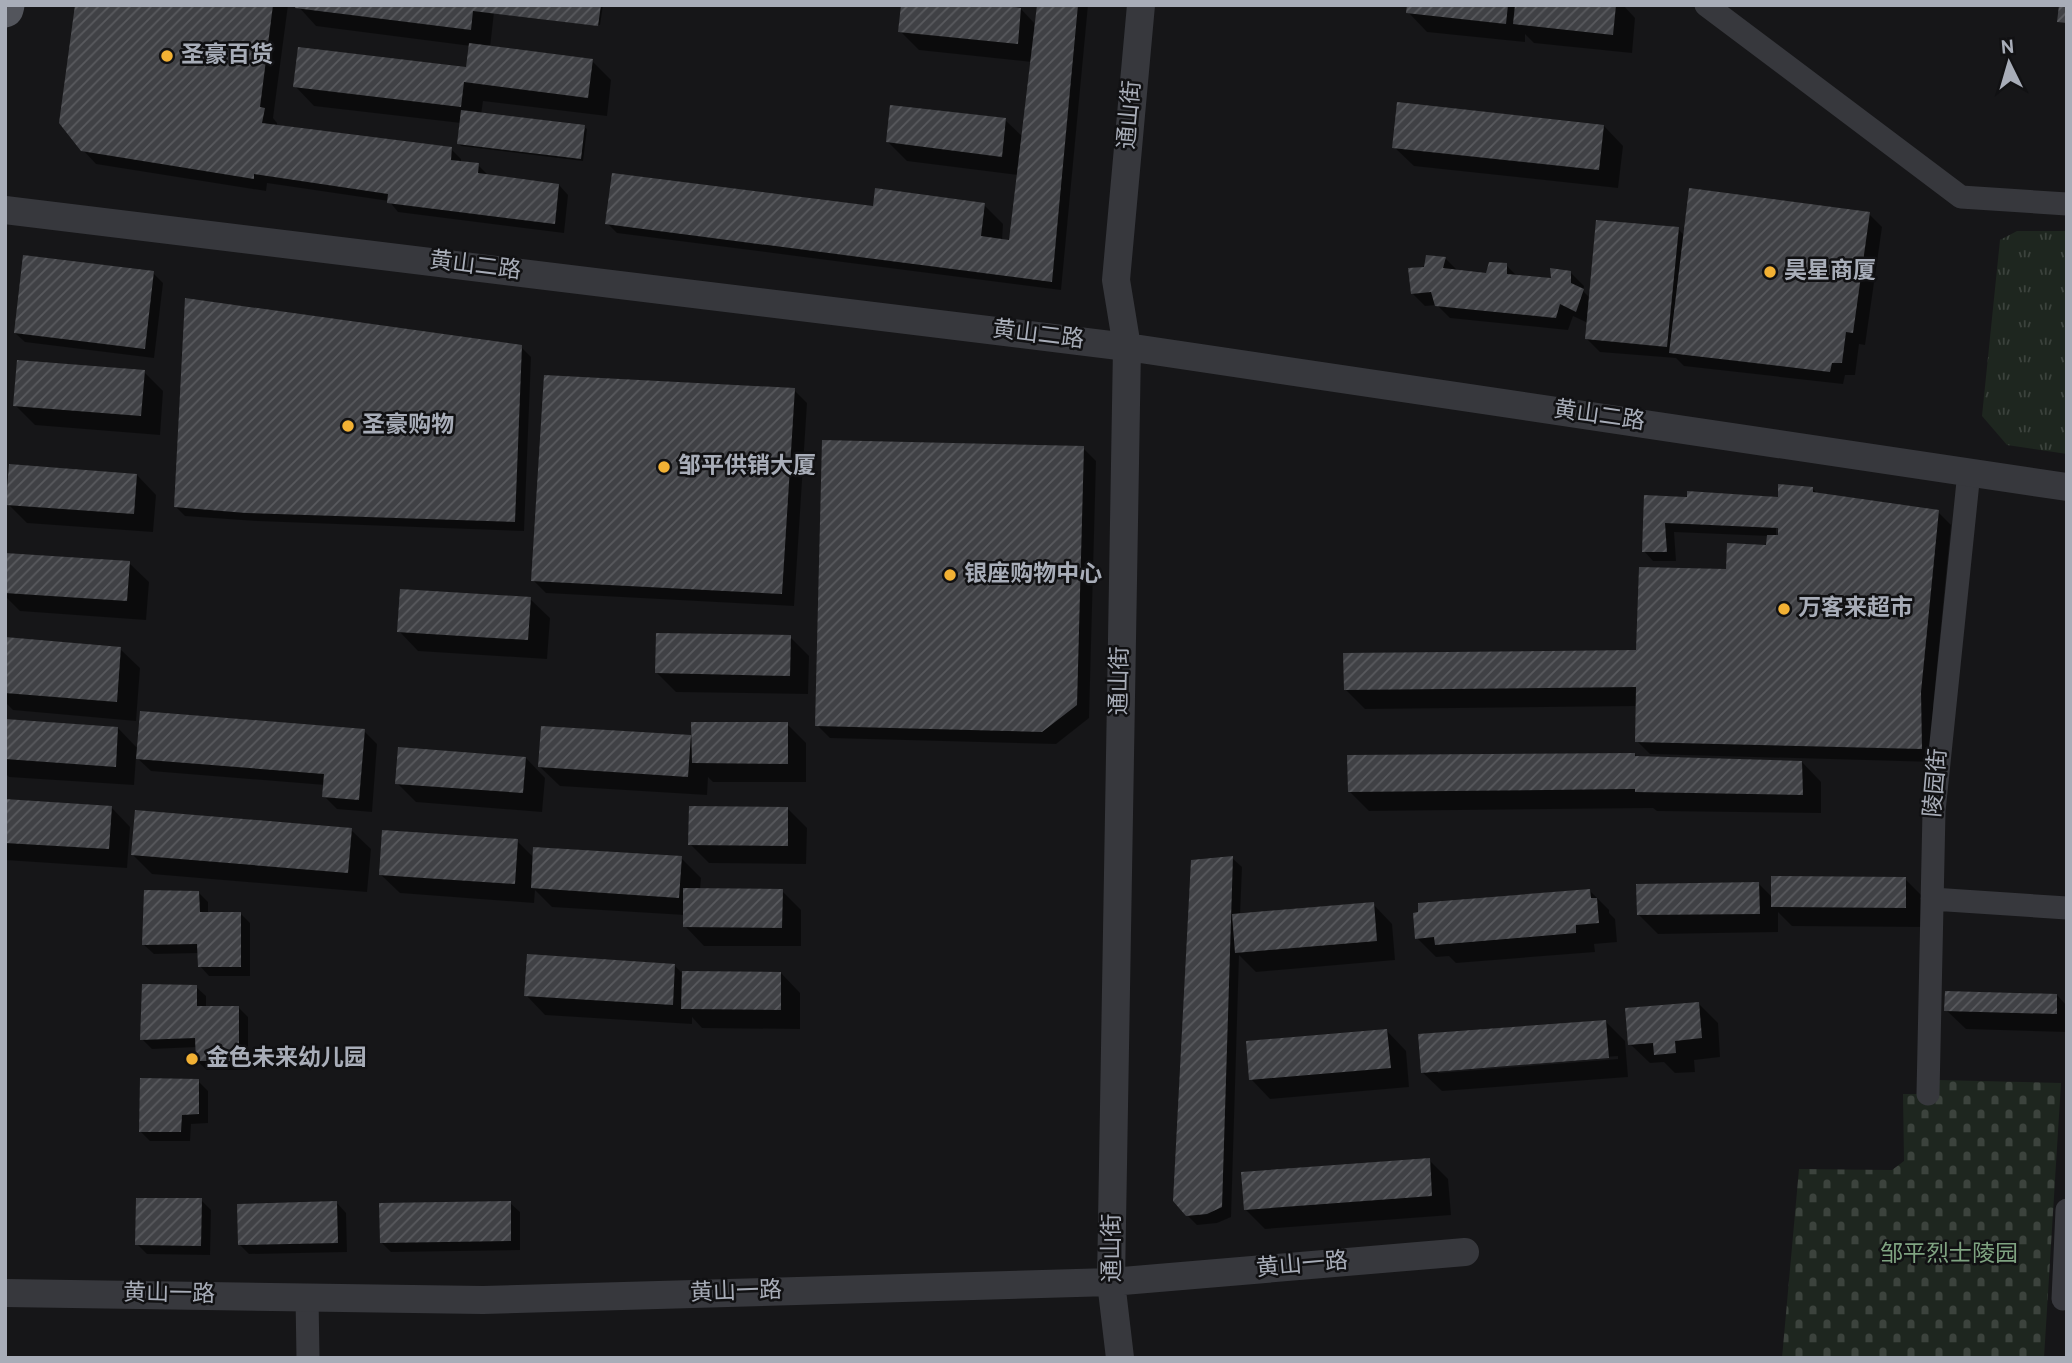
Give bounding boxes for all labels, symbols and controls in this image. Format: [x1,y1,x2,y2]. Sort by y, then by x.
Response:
north arrow [1974,28,2044,98]
text: N [2000,36,2016,61]
place label: 圣豪百货 [181,42,273,71]
marker: 圣豪百货 [159,48,175,64]
street label: 通山街 [1114,79,1148,151]
street label: 黄山二路 [428,247,522,287]
place label: 昊星商厦 [1784,258,1876,287]
marker: 昊星商厦 [1762,264,1778,280]
street label: 黄山二路 [991,316,1085,356]
street label: 黄山二路 [1551,396,1647,438]
place label: 圣豪购物 [362,412,454,441]
marker: 圣豪购物 [340,418,356,434]
place label: 邹平供销大厦 [678,453,816,482]
marker: 邹平供销大厦 [656,459,672,475]
place label: 银座购物中心 [964,561,1102,590]
marker: 银座购物中心 [942,567,958,583]
place label: 万客来超市 [1798,594,1913,624]
marker: 万客来超市 [1776,601,1792,617]
street label: 通山街 [1106,646,1136,716]
street label: 陵园街 [1920,747,1954,819]
place label: 金色未来幼儿园 [206,1044,367,1074]
marker: 金色未来幼儿园 [184,1051,200,1067]
street label: 通山街 [1099,1214,1128,1283]
park label: 邹平烈士陵园 [1880,1241,2018,1270]
street label: 黄山一路 [1255,1248,1349,1284]
street label: 黄山一路 [690,1277,782,1309]
street label: 黄山一路 [123,1280,215,1310]

